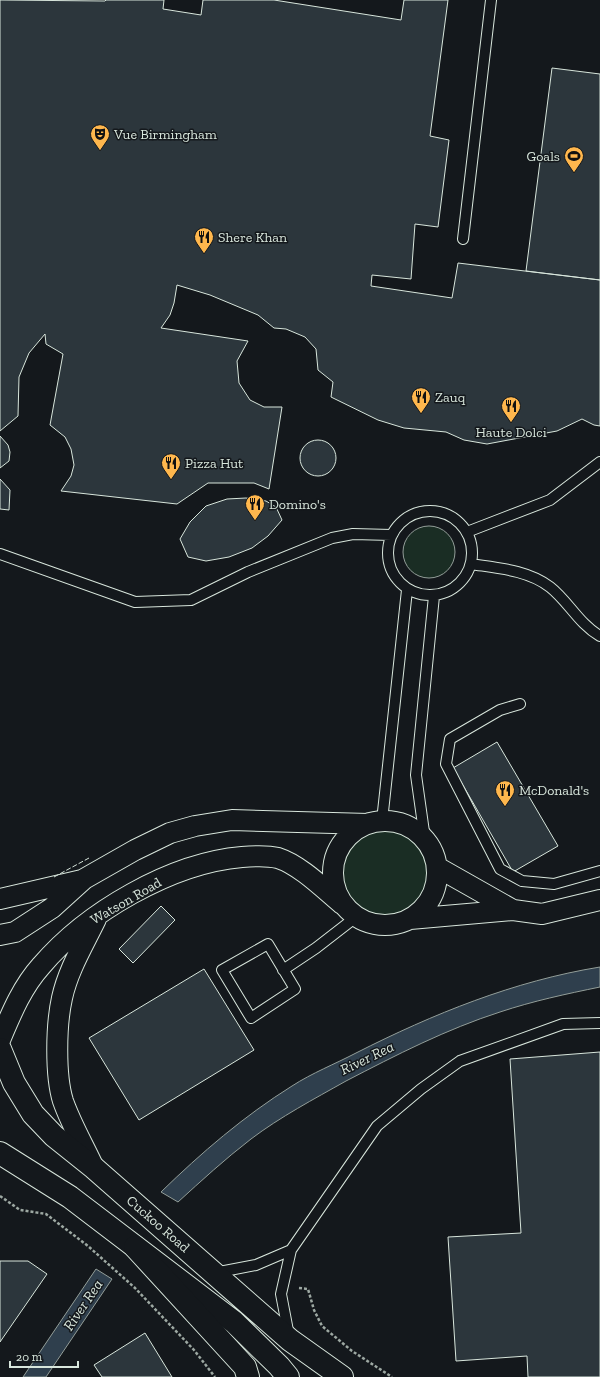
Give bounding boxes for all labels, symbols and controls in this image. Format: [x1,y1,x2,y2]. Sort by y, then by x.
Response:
theatre icon: Vue Birmingham [89,123,111,151]
place label: Vue Birmingham [113,126,217,143]
sports icon: Goals [563,145,585,173]
place label: Goals [527,148,560,165]
restaurant icon: Shere Khan [193,226,215,254]
place label: Shere Khan [218,229,287,246]
restaurant icon: Zauq [410,386,432,414]
place label: Zauq [435,389,466,406]
restaurant icon: Haute Dolci [500,395,522,423]
place label: Haute Dolci [475,424,547,441]
restaurant icon: Pizza Hut [160,452,182,480]
place label: Pizza Hut [185,455,244,472]
restaurant icon: Domino's [244,493,266,521]
place label: Domino's [269,496,326,513]
restaurant icon: McDonald's [494,779,516,807]
place label: McDonald's [519,782,589,799]
street label: Watson Road [88,874,165,928]
water label: River Rea [337,1037,397,1079]
street label: Cuckoo Road [123,1192,193,1256]
water label: River Rea [59,1276,107,1334]
scale bar [10,1343,78,1369]
text: 20 m [16,1350,43,1364]

